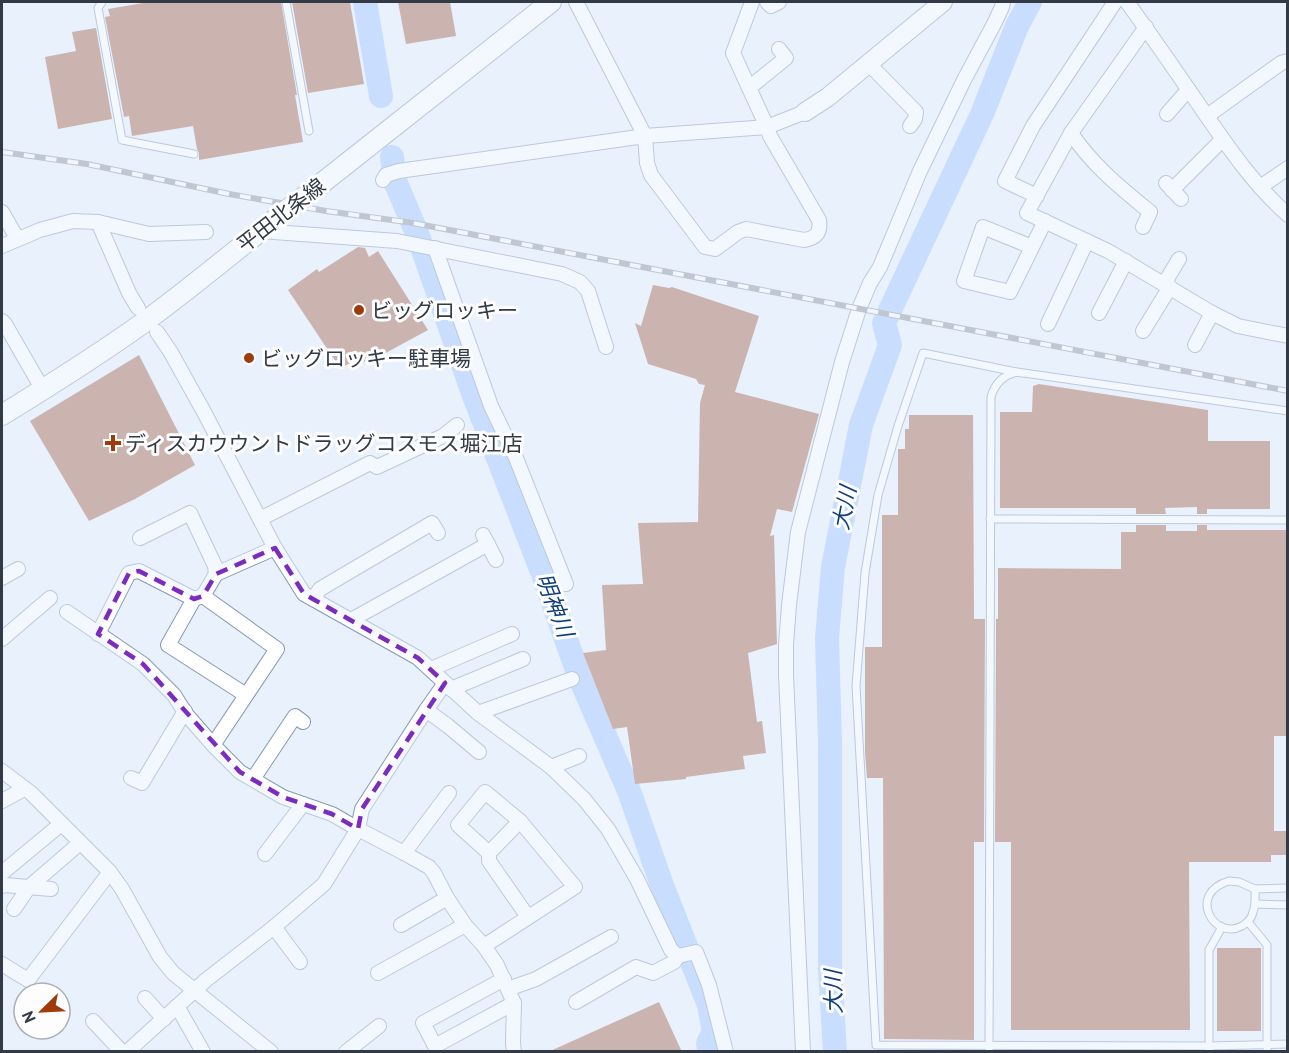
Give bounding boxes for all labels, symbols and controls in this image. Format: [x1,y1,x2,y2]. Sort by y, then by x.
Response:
street label: 平田北条線 [231,172,331,258]
place label: ビッグロッキー [371,297,518,324]
marker: ビッグロッキー [352,303,366,317]
place label: ビッグロッキー駐車場 [261,345,471,372]
marker: ビッグロッキー駐車場 [242,351,256,365]
place label: ディスカウウントドラッグコスモス堀江店 [125,430,523,457]
marker: ディスカウウントドラッグコスモス堀江店 [106,436,120,450]
water label: 大川 [826,482,862,532]
water label: 明神川 [530,569,581,643]
water label: 大川 [819,968,847,1014]
north arrow [12,981,72,1041]
text: N [17,1008,40,1026]

